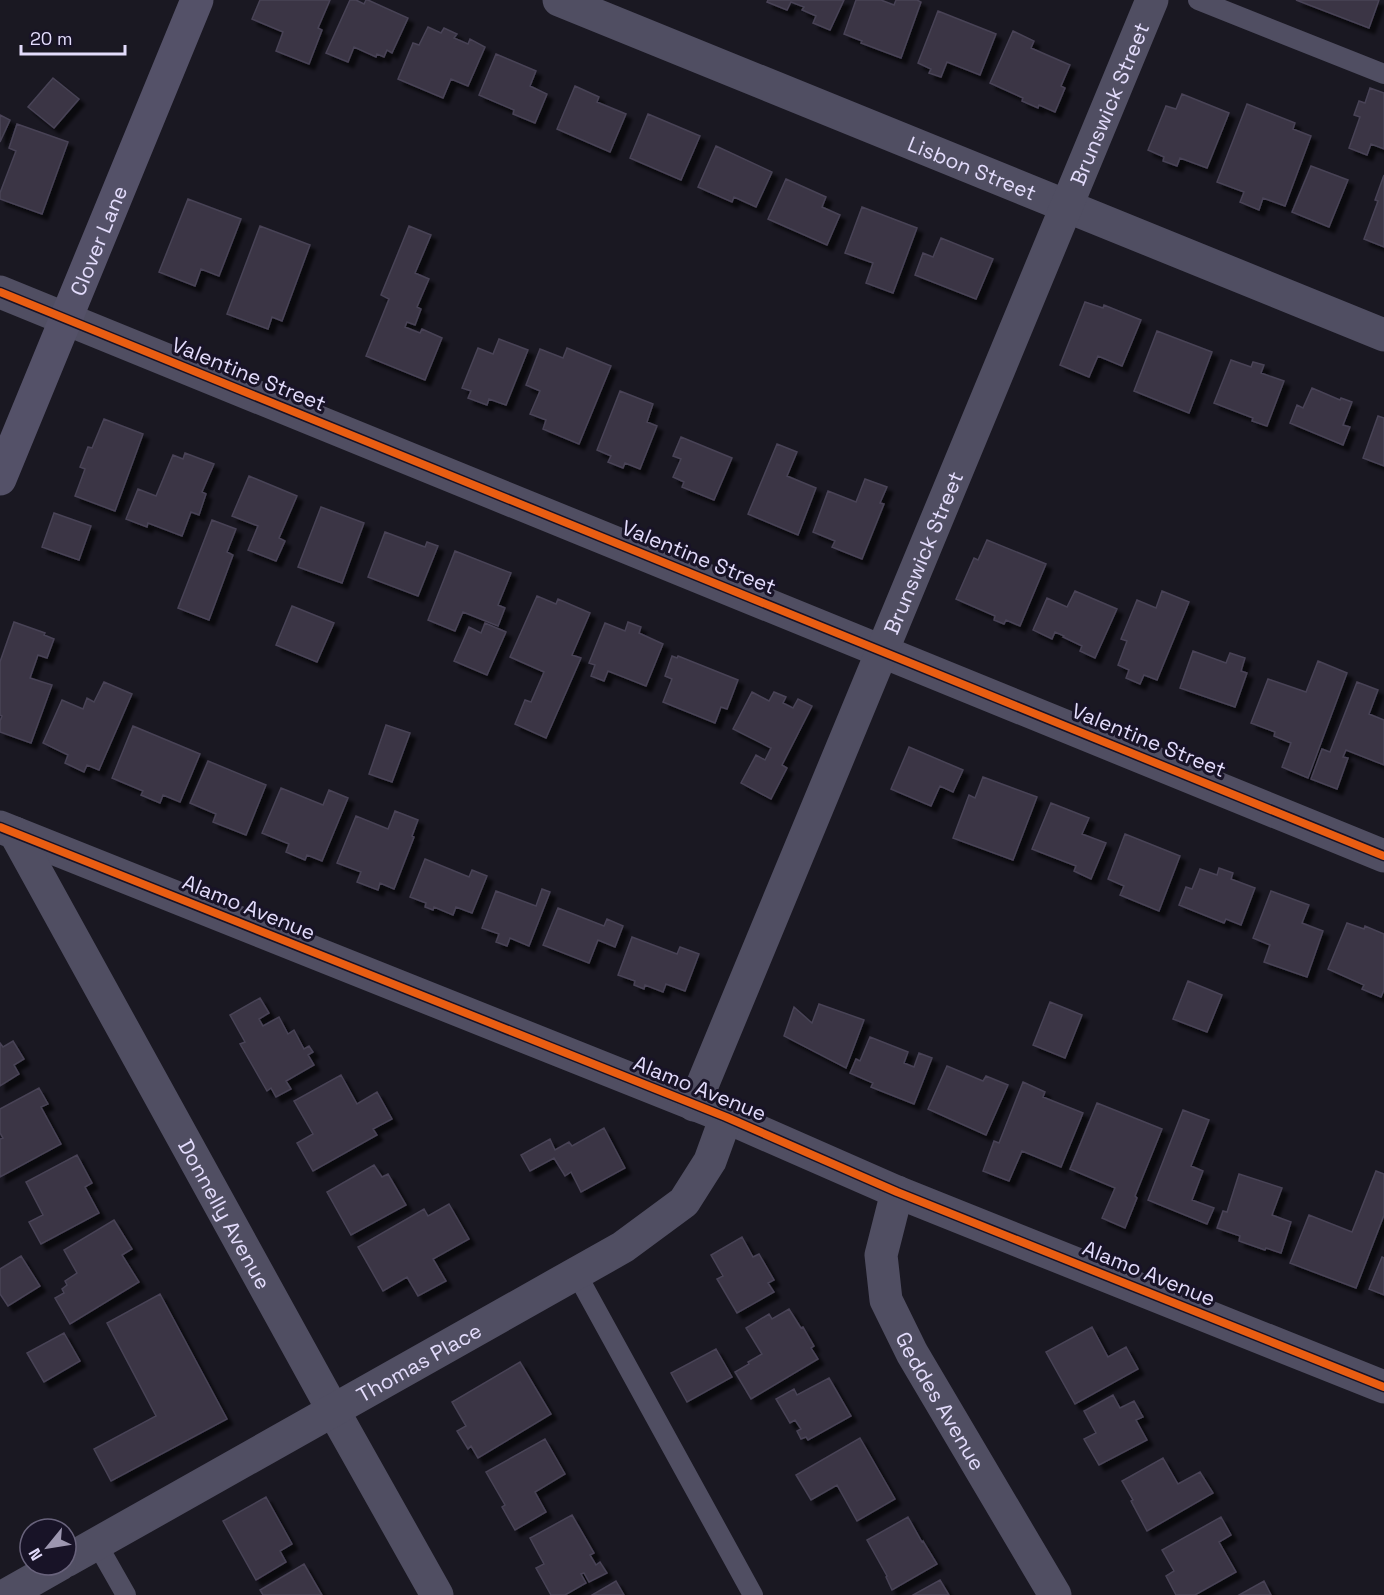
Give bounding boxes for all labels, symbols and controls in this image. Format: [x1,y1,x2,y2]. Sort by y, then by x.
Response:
scale bar [21,18,124,56]
street label: Brunswick Street [1063,18,1155,189]
text: 20 m [30,27,73,50]
street label: Lisbon Street [904,130,1041,206]
street label: Clover Lane [63,181,133,300]
street label: Valentine Street [168,331,330,417]
street label: Brunswick Street [877,467,969,638]
street label: Valentine Street [618,514,780,600]
street label: Valentine Street [1068,697,1230,783]
street label: Alamo Avenue [179,868,319,946]
street label: Alamo Avenue [630,1049,770,1127]
street label: Donnelly Avenue [173,1134,277,1294]
street label: Alamo Avenue [1079,1234,1219,1312]
street label: Thomas Place [351,1316,486,1408]
street label: Geddes Avenue [890,1327,992,1475]
north arrow [18,1517,78,1577]
text: N [24,1544,47,1564]

